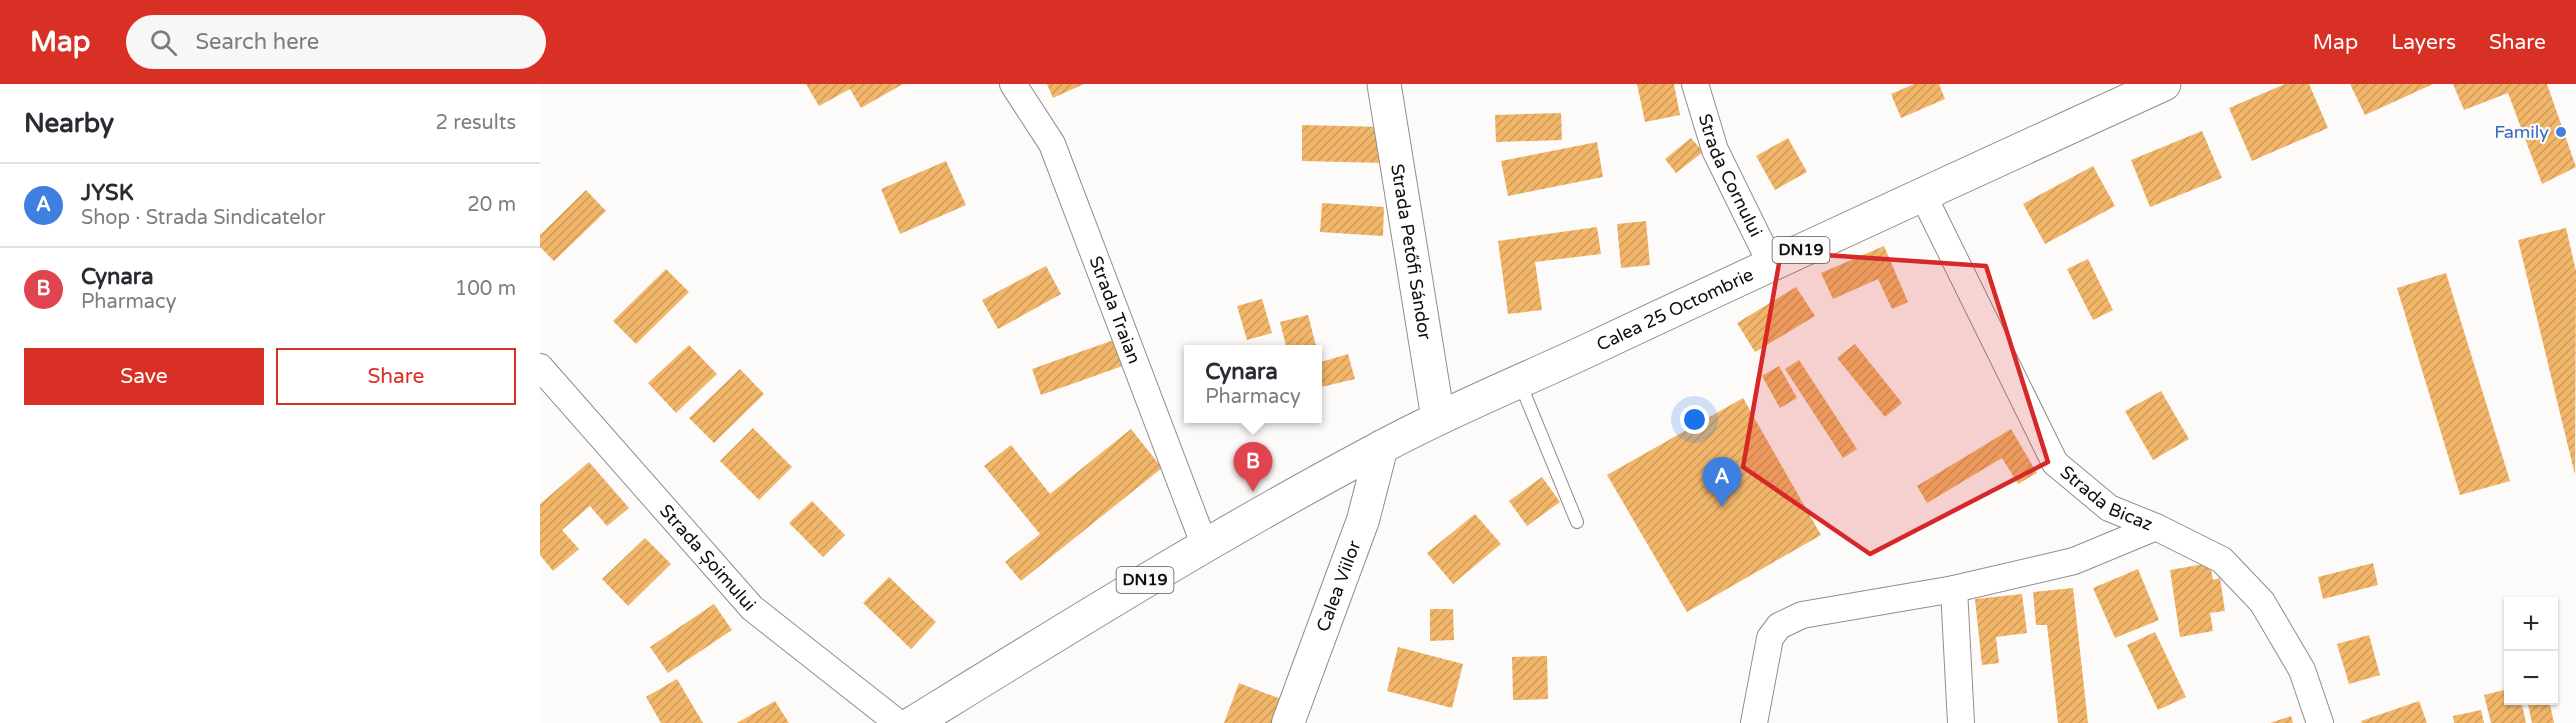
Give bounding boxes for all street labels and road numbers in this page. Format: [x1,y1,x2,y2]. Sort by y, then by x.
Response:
street label: Strada Cornului [1694,111,1767,240]
street label: Strada Petőfi Sándor [1386,162,1436,342]
road number: DN19 [1772,237,1830,263]
street label: Strada Traian [1085,253,1145,367]
street label: Calea 25 Octombrie [1593,263,1757,356]
street label: Strada Bicaz [2056,461,2156,535]
street label: Strada Șoimului [655,500,761,616]
street label: Calea Viilor [1312,537,1366,635]
road number: DN19 [1116,567,1174,593]

